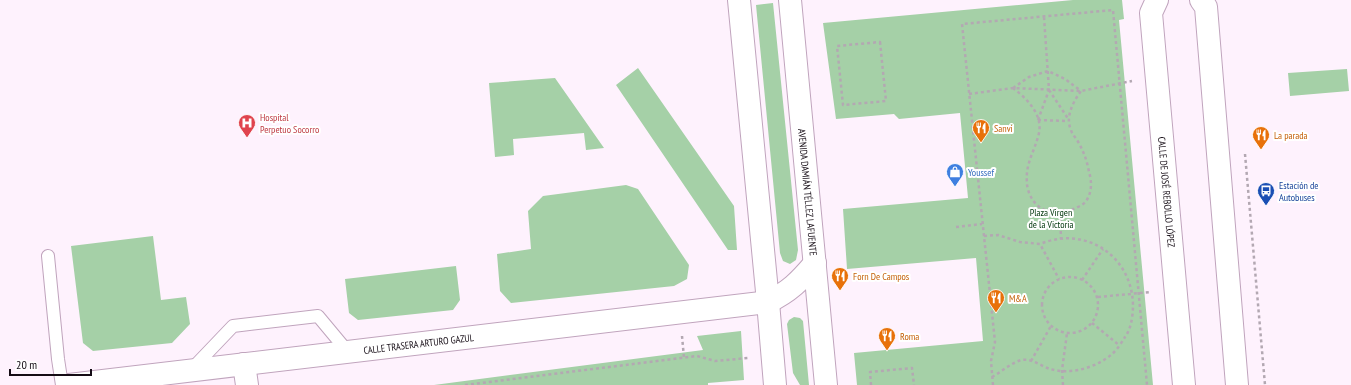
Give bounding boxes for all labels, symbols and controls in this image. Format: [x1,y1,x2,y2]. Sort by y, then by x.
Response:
place label: Hospital Perpetuo Socorro [260,111,319,136]
hospital icon: Hospital Perpetuo Socorro [237,113,257,138]
restaurant icon: Sanvi [971,118,991,143]
place label: Sanvi [994,122,1013,135]
restaurant icon: La parada [1251,125,1271,150]
street label: AVENIDA DAMIÁN TÉLLEZ LAFUENTE [796,128,820,256]
place label: La parada [1274,129,1308,142]
street label: CALLE DE JOSÉ REBOLLO LÓPEZ [1155,136,1178,248]
shop icon: Youssef [945,162,965,187]
place label: Youssef [968,166,994,179]
place label: Estación de Autobuses [1279,179,1318,204]
bus stop icon: Estación de Autobuses [1256,181,1276,206]
park label: Plaza Virgen de la Victoria [1028,206,1074,231]
restaurant icon: Forn De Campos [830,266,850,291]
place label: Forn De Campos [853,270,910,283]
restaurant icon: M&A [986,288,1006,313]
place label: M&A [1009,292,1027,305]
restaurant icon: Roma [877,326,897,351]
street label: CALLE TRASERA ARTURO GAZUL [363,330,475,356]
place label: Roma [900,330,919,343]
scale bar [10,351,91,377]
text: 20 m [16,357,37,372]

